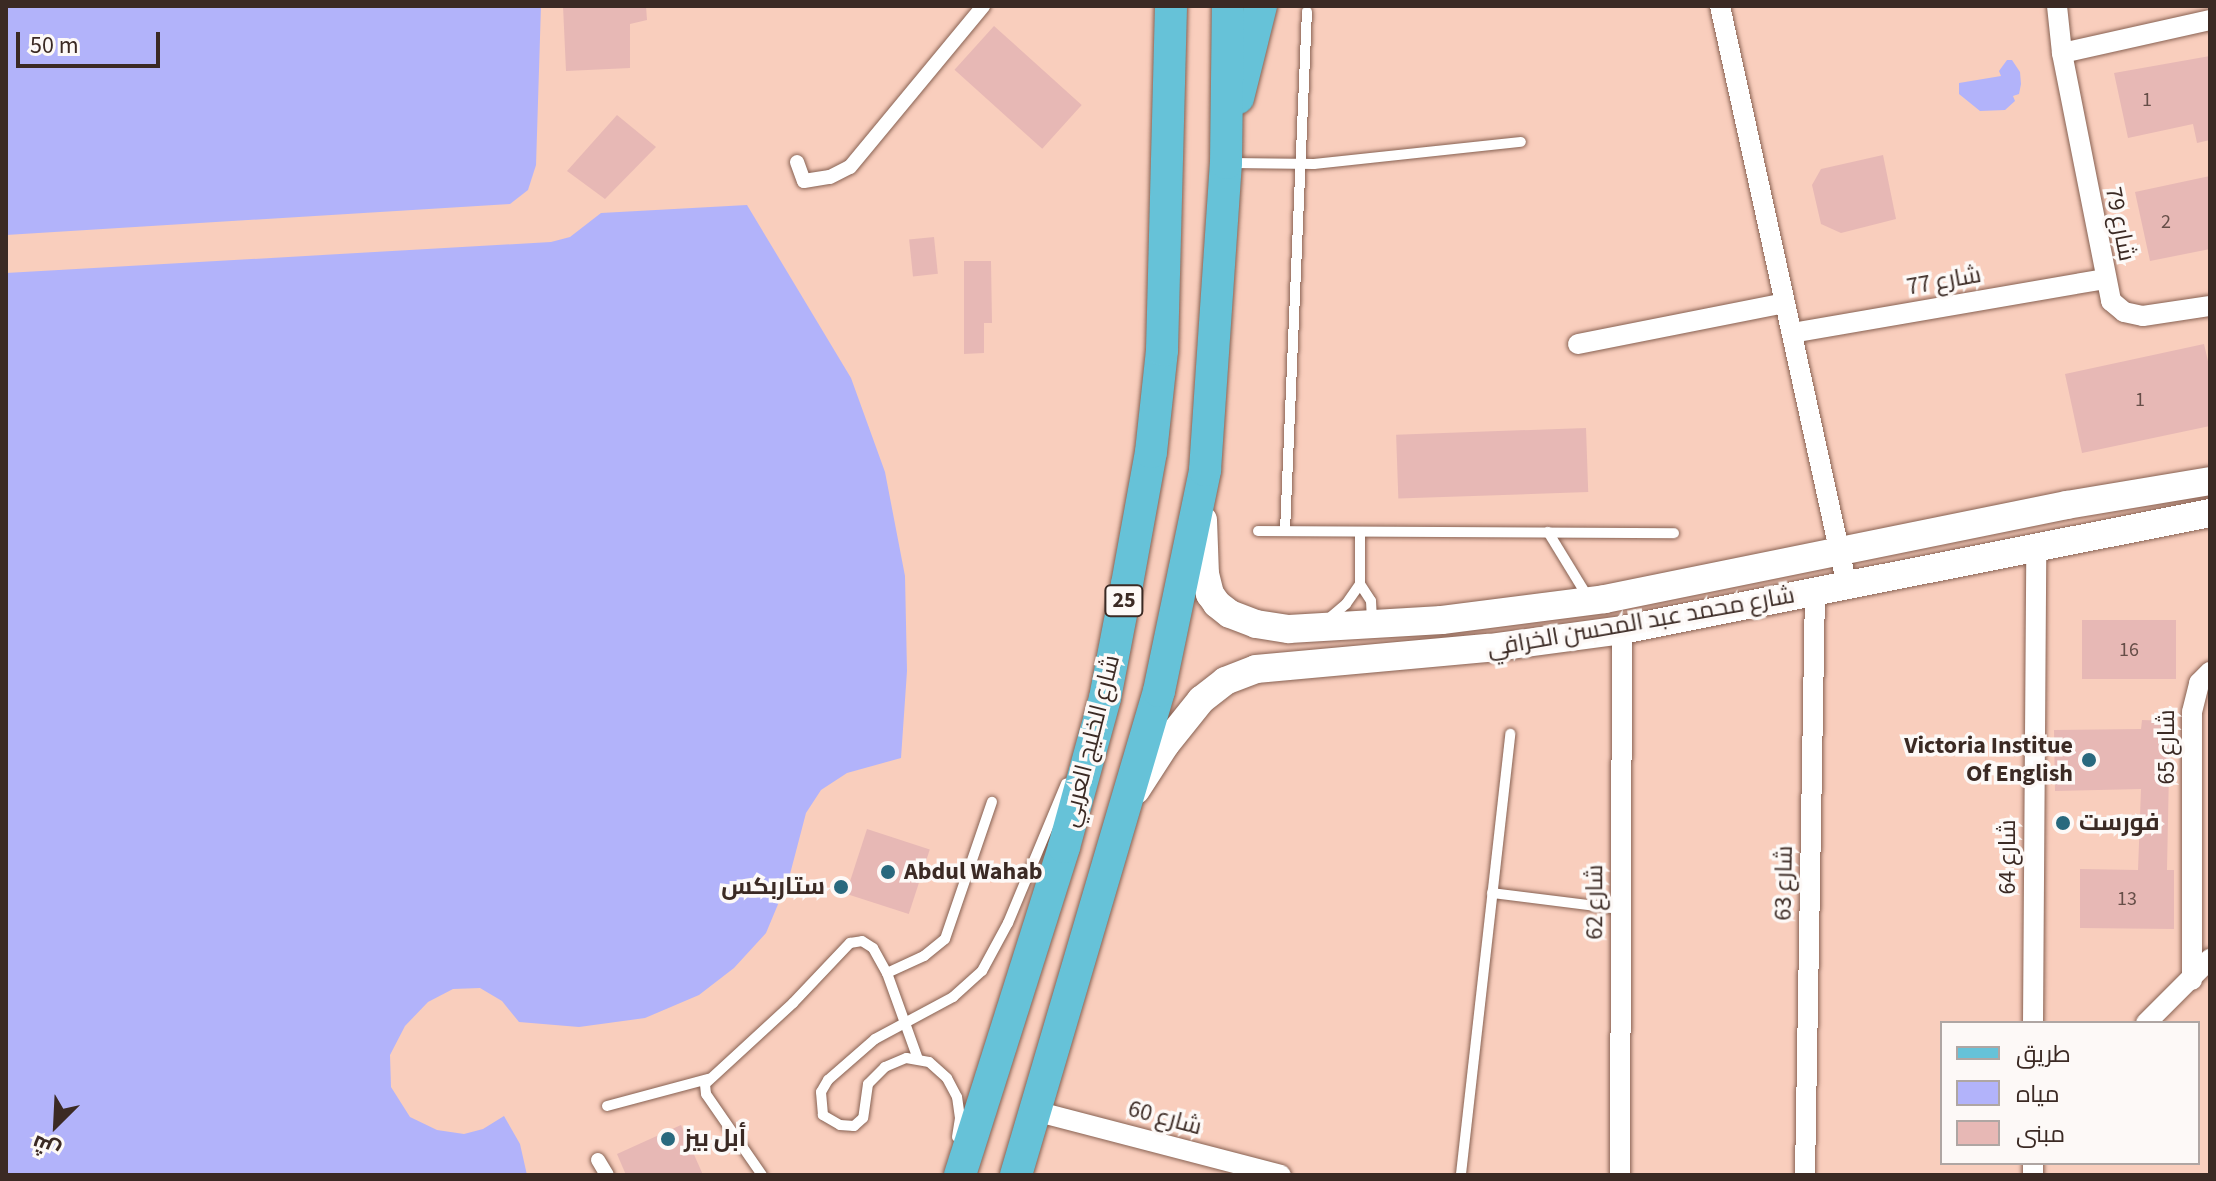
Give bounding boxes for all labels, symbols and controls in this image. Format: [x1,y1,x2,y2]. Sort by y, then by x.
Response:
scale bar [20,16,164,66]
text: 50 m [30,28,79,63]
house number: 1 [2142,88,2152,112]
street label: شارع 79 [2099,184,2141,264]
house number: 2 [2161,210,2171,234]
street label: شارع 77 [1904,260,1984,302]
house number: 1 [2135,388,2145,412]
street label: شارع محمد عبد المحسن الخرافي [1485,581,1797,663]
road number: 25 [1104,583,1144,619]
house number: 16 [2119,638,2139,662]
street label: شارع الخليج العربي [1056,652,1126,830]
street label: شارع 65 [2153,709,2181,785]
place label: Victoria Institue Of English [1904,732,2073,788]
marker: Victoria Institue Of English [2080,751,2098,769]
place label: فورست [2079,809,2160,837]
marker: فورست [2054,814,2072,832]
street label: شارع 64 [1994,819,2022,895]
street label: شارع 63 [1769,845,1799,921]
place label: Abdul Wahab [904,858,1043,886]
marker: Abdul Wahab [879,863,897,881]
street label: شارع 62 [1581,864,1609,940]
place label: ستاربكس [721,873,825,901]
marker: ستاربكس [832,878,850,896]
house number: 13 [2117,887,2137,911]
legend [1940,1021,2200,1165]
text: طريق [2016,1037,2071,1072]
text: مياه [2016,1077,2060,1112]
north arrow [16,1085,96,1165]
street label: شارع 60 [1125,1094,1205,1142]
text: مبنى [2016,1117,2065,1152]
place label: أبل بيز [684,1125,746,1153]
text: ش [27,1127,66,1167]
marker: أبل بيز [659,1130,677,1148]

